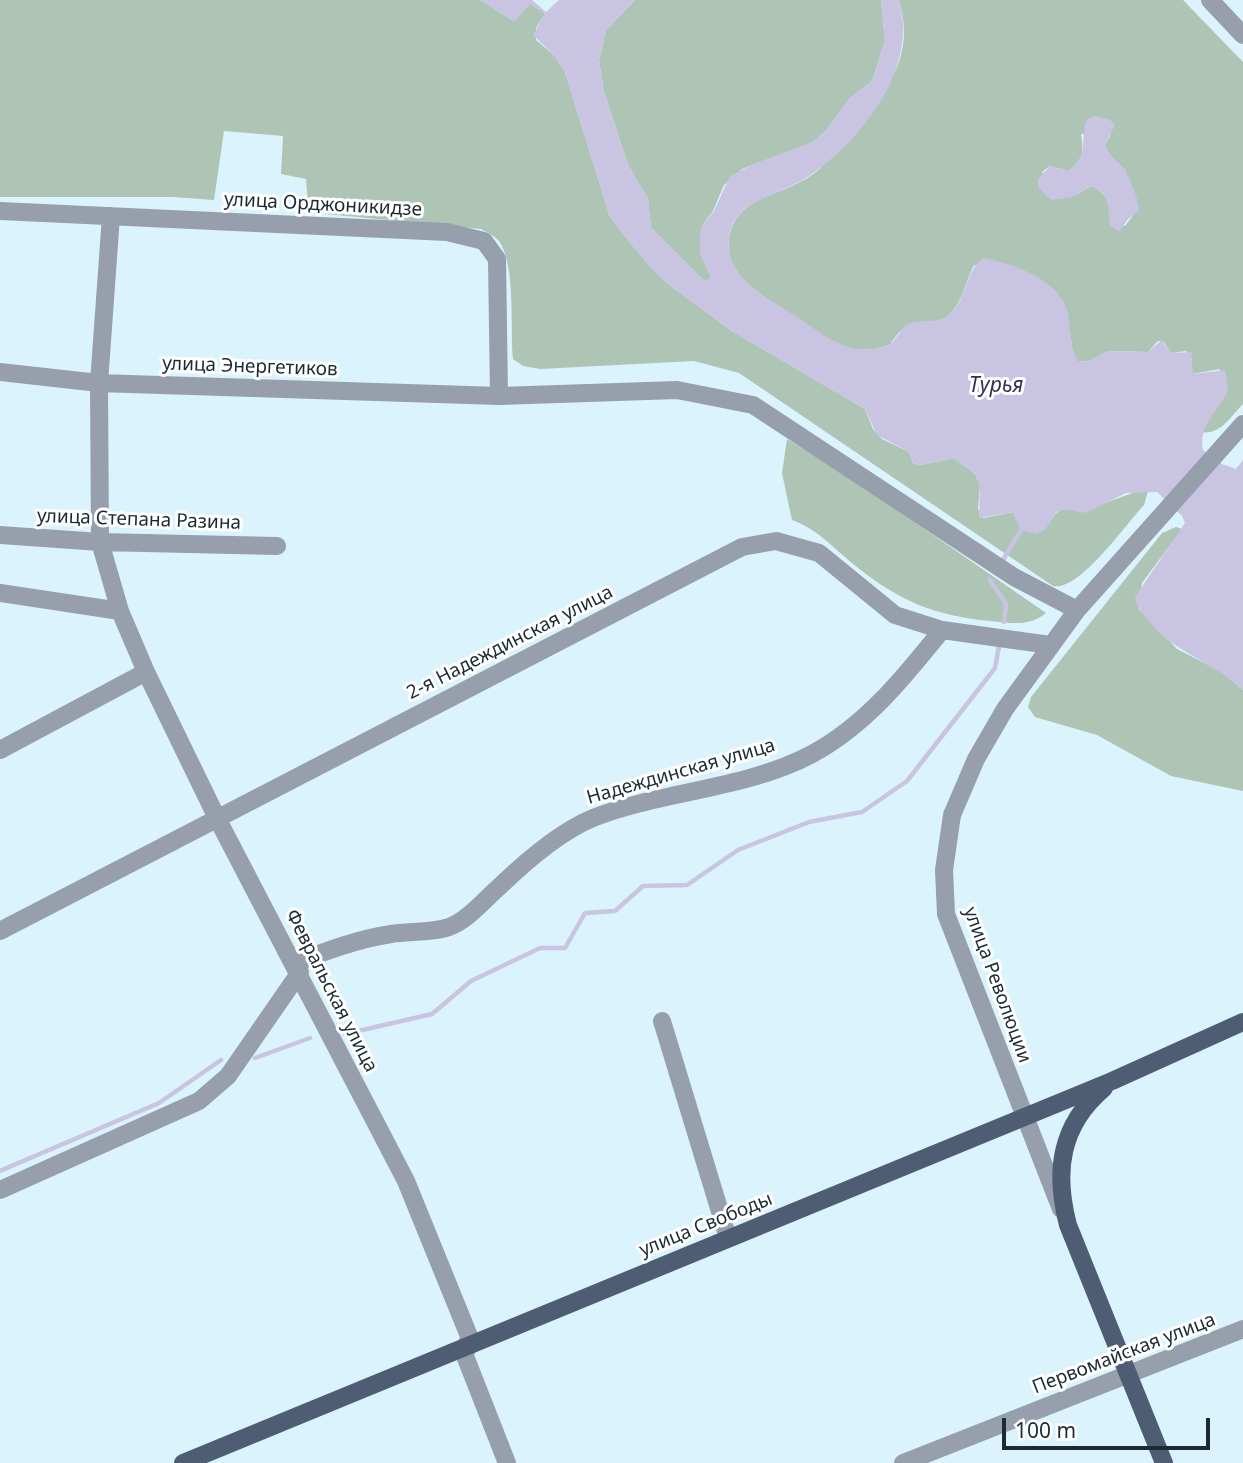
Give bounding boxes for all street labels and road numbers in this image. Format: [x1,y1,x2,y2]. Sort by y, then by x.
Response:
street label: улица Орджоникидзе [223,188,423,222]
street label: улица Энергетиков [162,353,338,381]
street label: улица Степана Разина [37,505,241,535]
street label: 2-я Надеждинская улица [403,581,617,705]
street label: Надеждинская улица [584,734,778,810]
street label: улица Революции [958,904,1036,1066]
street label: Февральская улица [280,906,382,1076]
street label: улица Свободы [636,1188,776,1262]
street label: Первомайская улица [1029,1309,1219,1399]

